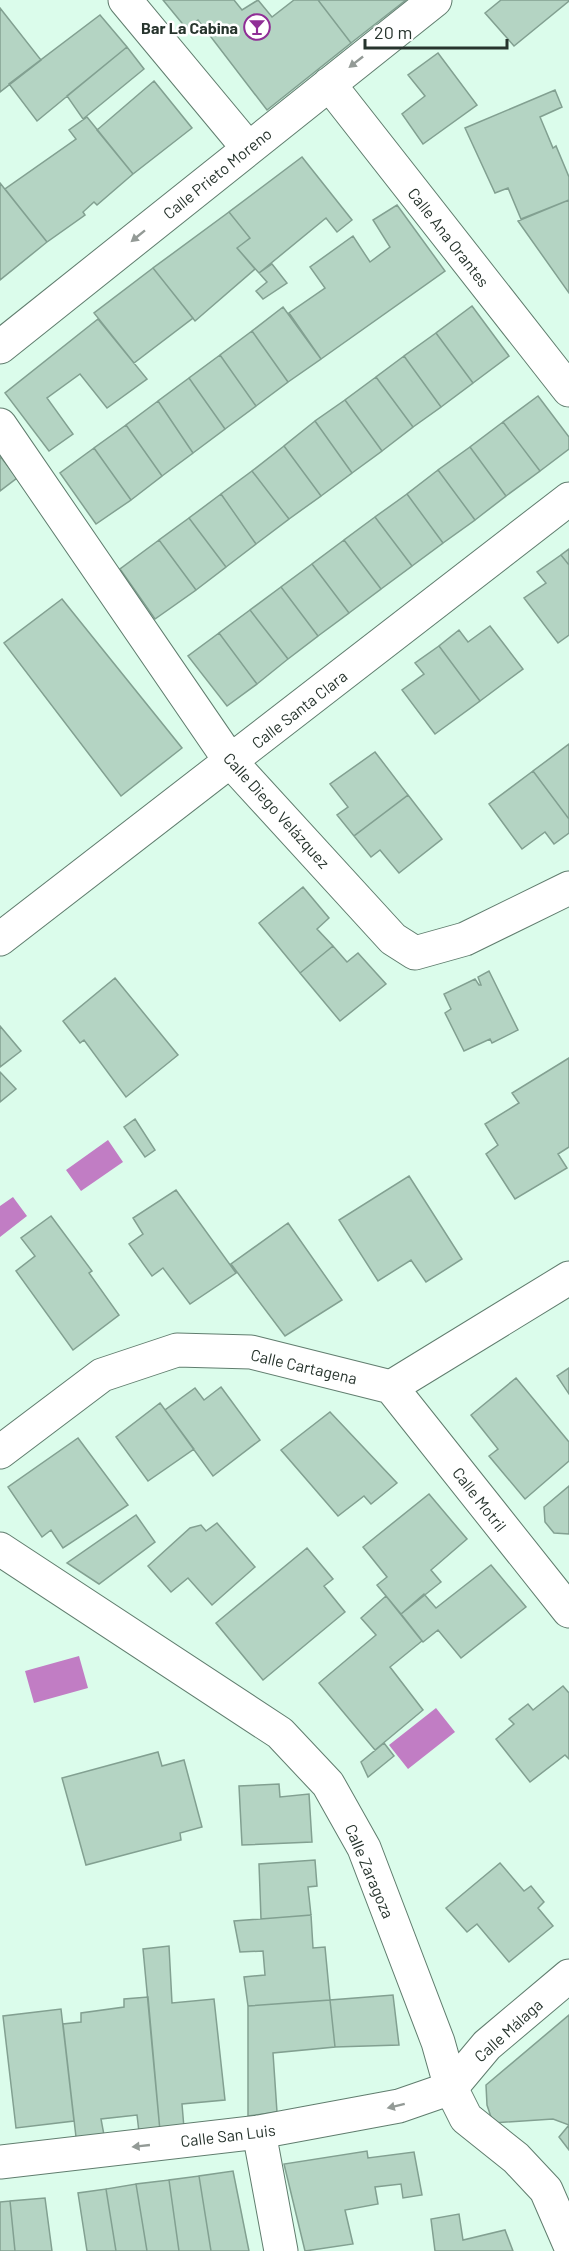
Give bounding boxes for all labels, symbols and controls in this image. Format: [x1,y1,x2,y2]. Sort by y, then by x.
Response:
bar icon: Bar La Cabina [242,12,272,42]
scale bar [365,12,508,50]
place label: Bar La Cabina [141,18,238,37]
text: 20 m [374,21,412,43]
one-way arrow [348,56,364,69]
street label: Calle Prieto Moreno [159,124,275,222]
street label: Calle Ana Orantes [404,184,494,290]
one-way arrow [130,230,145,242]
street label: Calle Santa Clara [248,666,350,752]
street label: Calle Diego Velázquez [220,748,334,872]
street label: Calle Cartagena [249,1345,359,1387]
street label: Calle Motril [449,1463,511,1535]
street label: Calle Zaragoza [342,1821,398,1921]
street label: Calle Málaga [470,1994,546,2066]
one-way arrow [387,2102,405,2112]
street label: Calle San Luis [179,2120,277,2150]
one-way arrow [132,2141,151,2151]

